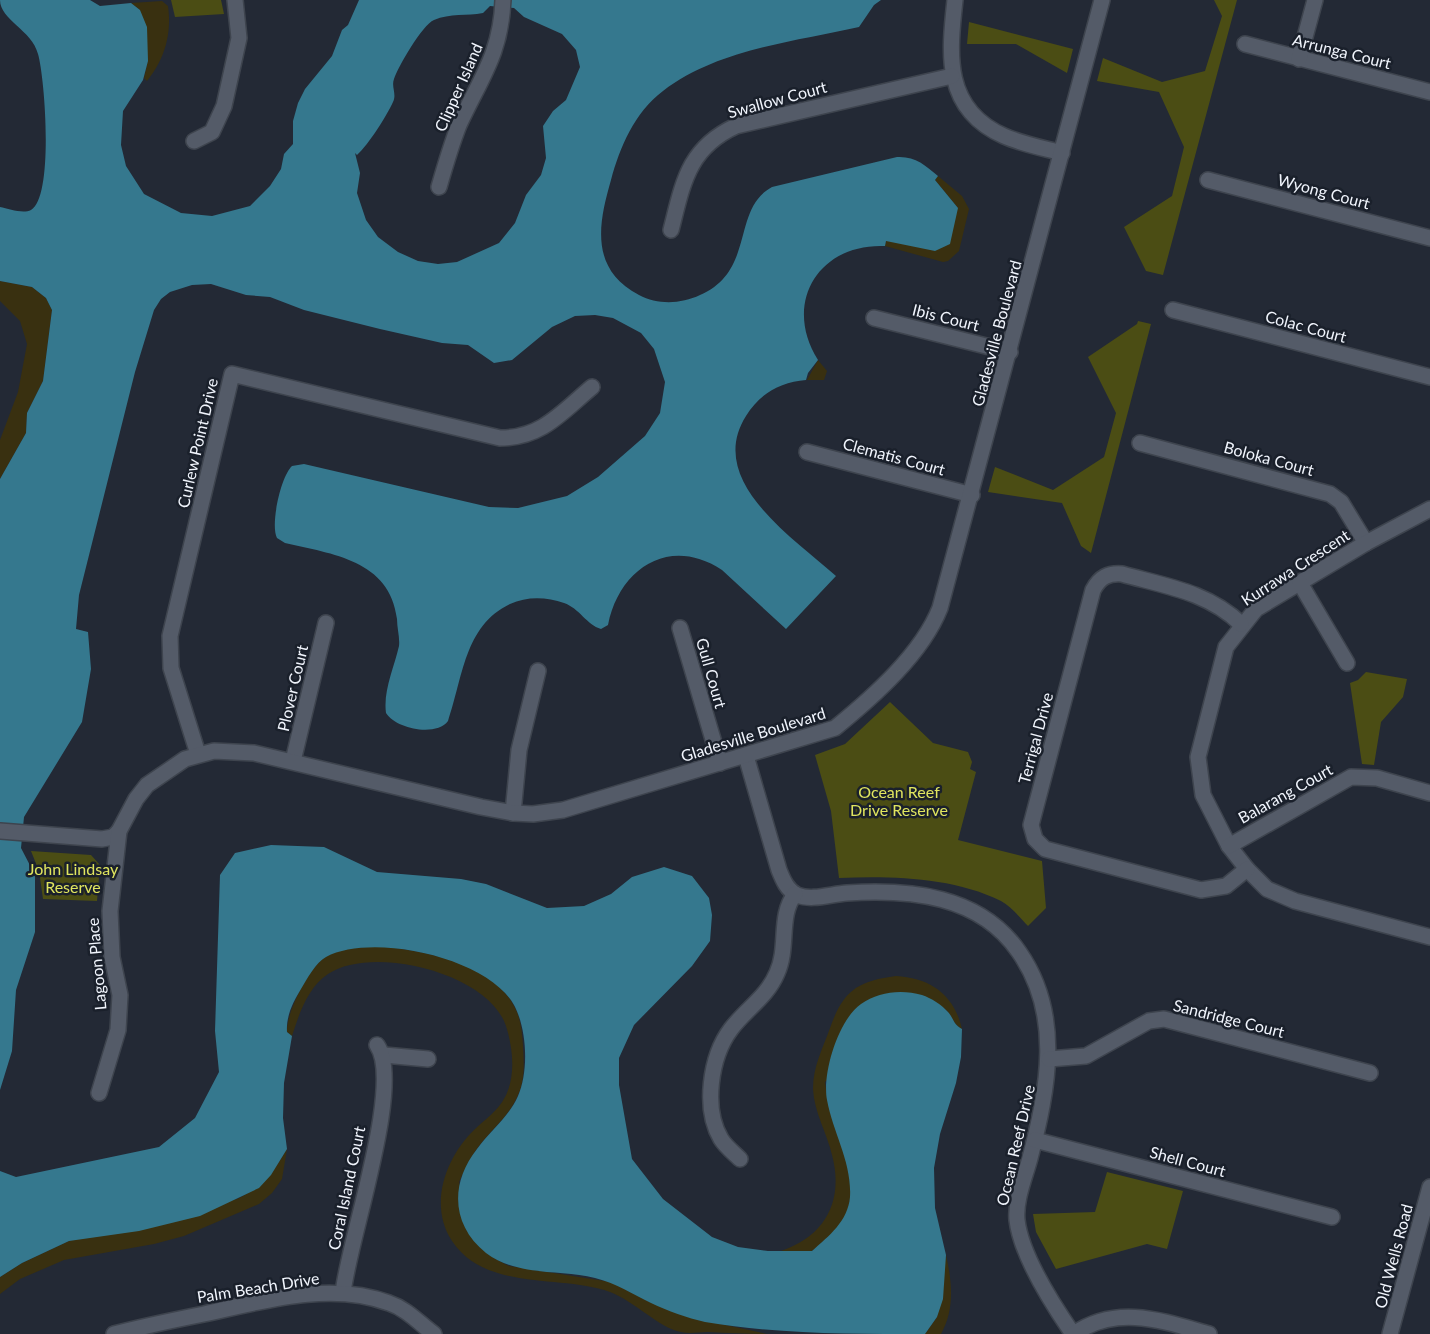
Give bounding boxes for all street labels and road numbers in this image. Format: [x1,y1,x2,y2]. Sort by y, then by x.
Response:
street label: Arrunga Court [1291,30,1393,72]
street label: Clipper Island [430,40,486,134]
street label: Swallow Court [725,77,829,121]
street label: Wyong Court [1276,170,1373,213]
street label: Gladesville Boulevard [967,258,1025,408]
street label: Ibis Court [911,300,982,335]
street label: Colac Court [1263,306,1349,346]
street label: Curlew Point Drive [173,376,221,510]
street label: Clematis Court [841,433,947,479]
street label: Boloka Court [1222,437,1316,479]
street label: Kurrawa Crescent [1237,525,1353,609]
street label: Gull Court [693,636,731,711]
street label: Plover Court [273,643,311,733]
street label: Terrigal Drive [1014,690,1056,786]
street label: Gladesville Boulevard [678,703,828,765]
street label: Balarang Court [1234,759,1336,827]
street label: Lagoon Place [82,917,110,1011]
street label: Sandridge Court [1171,995,1287,1041]
street label: Ocean Reef Drive [992,1083,1038,1207]
street label: Coral Island Court [324,1124,368,1252]
street label: Shell Court [1148,1142,1228,1180]
street label: Old Wells Road [1370,1202,1416,1310]
street label: Palm Beach Drive [195,1268,321,1306]

